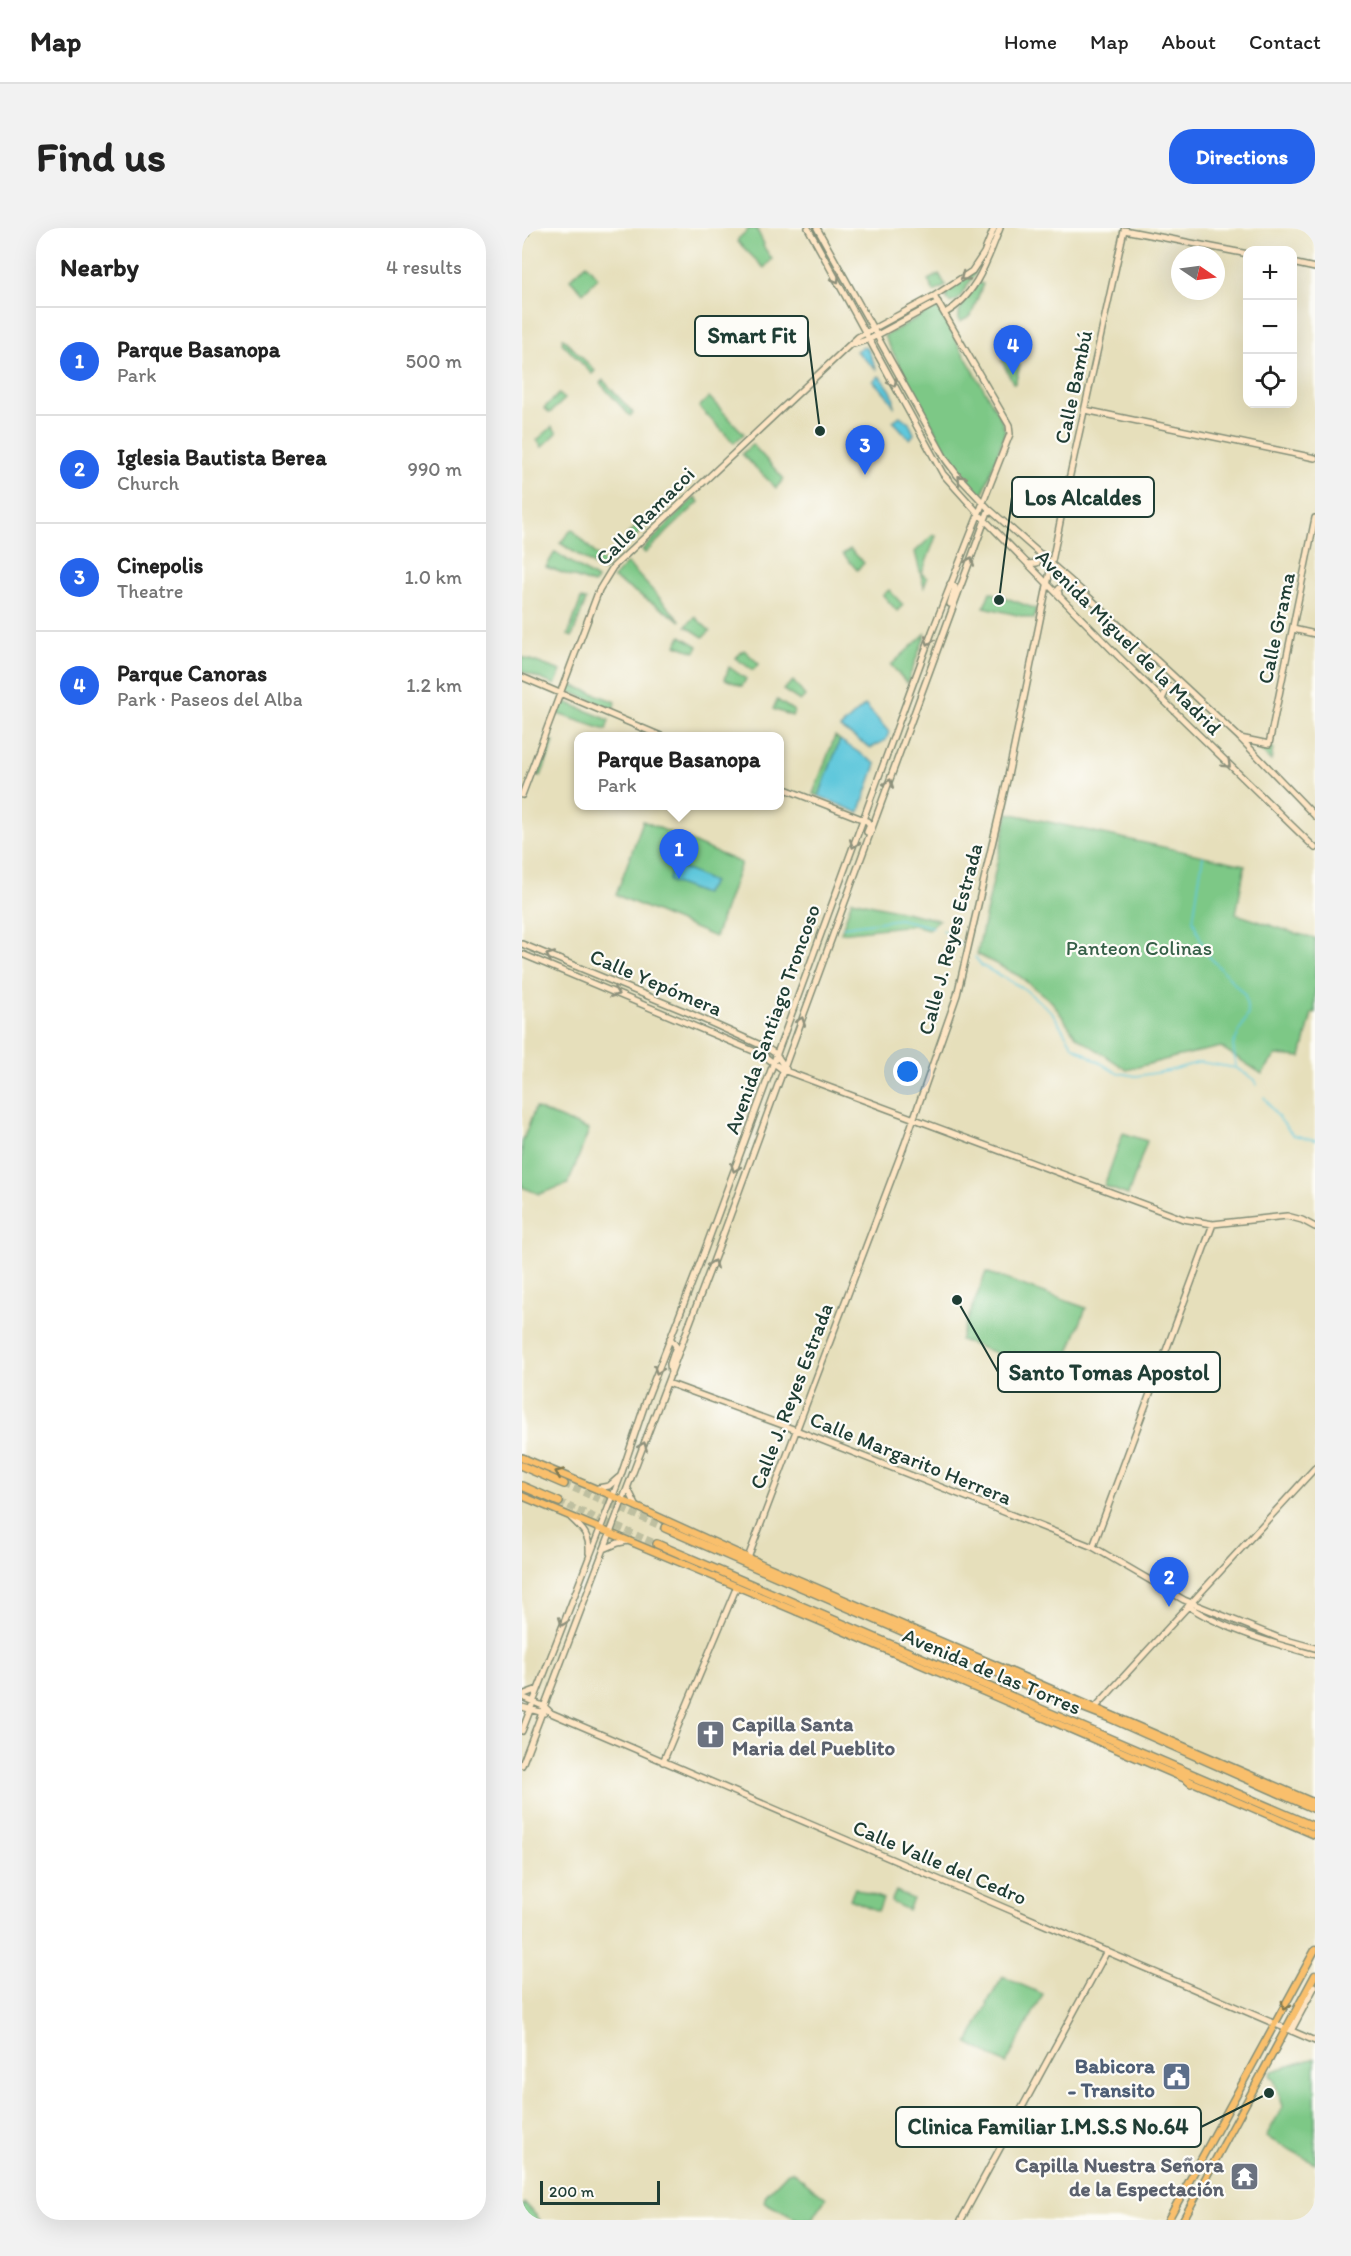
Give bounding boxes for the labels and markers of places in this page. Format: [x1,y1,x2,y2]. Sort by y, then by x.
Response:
callout: Smart Fit [695,316,808,356]
pin: 4 [994,326,1032,375]
pin: 3 [846,426,884,475]
callout: Los Alcaldes [1012,477,1154,517]
pin: 1 [660,830,698,879]
callout: Santo Tomas Apostol [998,1352,1220,1392]
pin: 2 [1150,1558,1188,1607]
place label: Capilla Santa Maria del Pueblito [732,1711,895,1760]
church icon: Capilla Santa Maria del Pueblito [695,1719,727,1751]
place label: Babicora - Transito [1068,2053,1156,2102]
public building icon: Babicora - Transito [1160,2061,1192,2093]
callout: Clinica Familiar I.M.S.S No.64 [896,2107,1201,2147]
place label: Capilla Nuestra Señora de la Espectación [1015,2152,1225,2202]
temple icon: Capilla Nuestra Señora de la Espectación [1229,2160,1261,2192]

